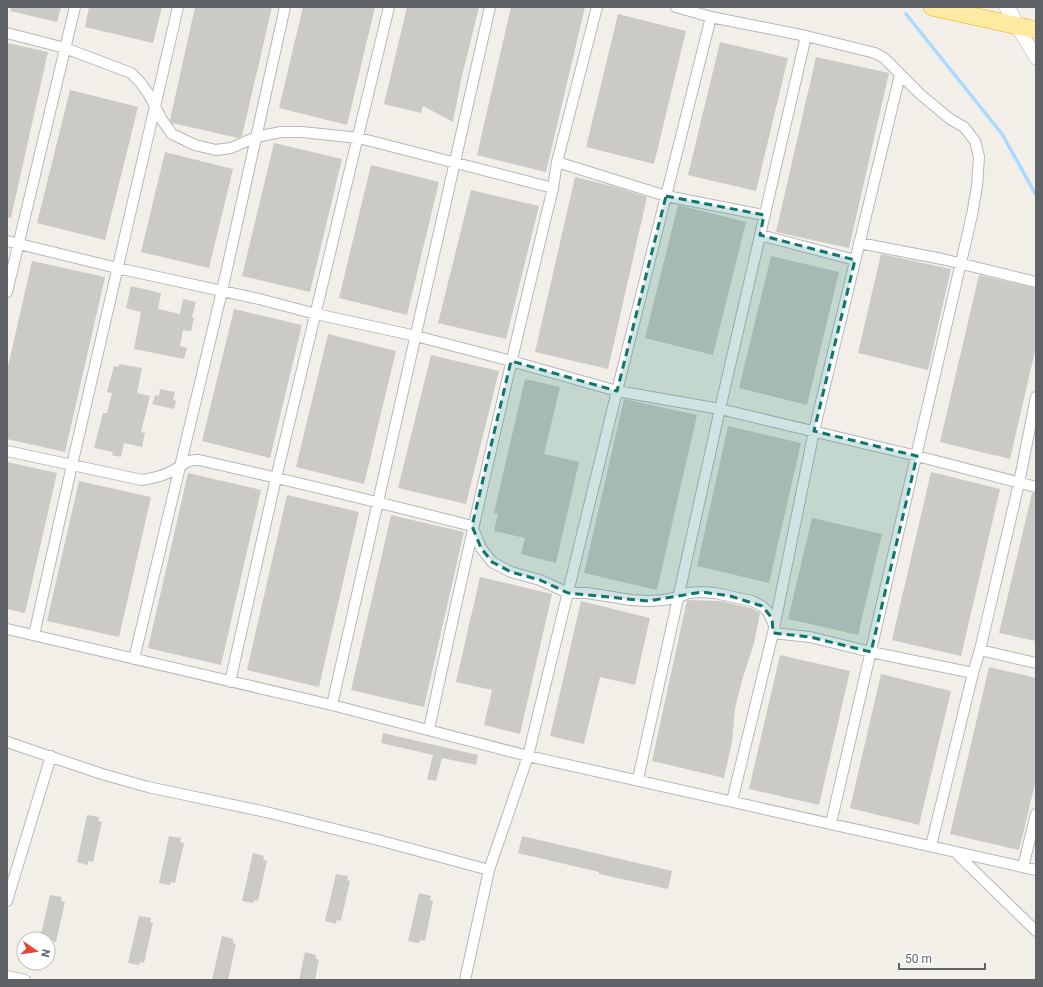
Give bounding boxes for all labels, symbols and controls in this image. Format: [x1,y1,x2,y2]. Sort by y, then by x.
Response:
north arrow [16,931,56,971]
scale bar [899,945,985,971]
text: N [38,948,52,959]
text: 50 m [905,952,932,966]

